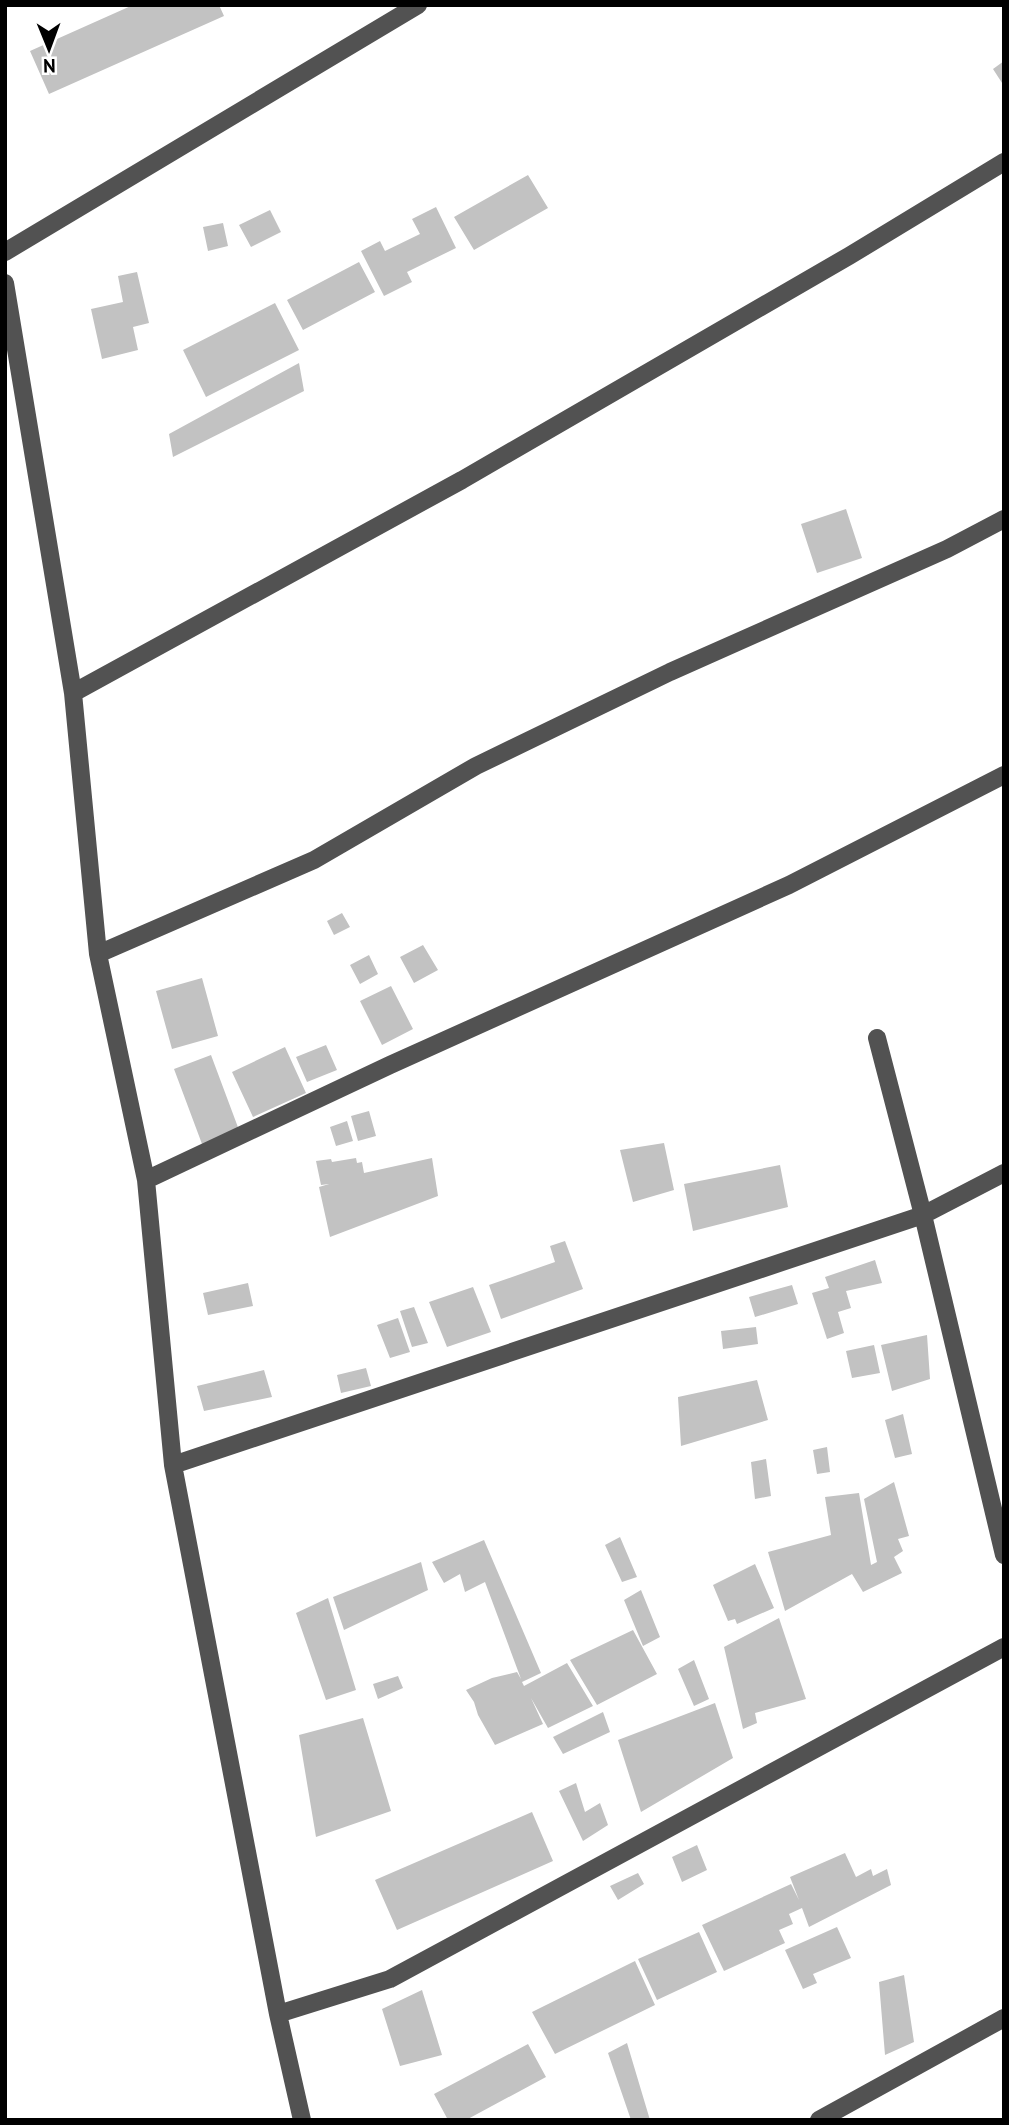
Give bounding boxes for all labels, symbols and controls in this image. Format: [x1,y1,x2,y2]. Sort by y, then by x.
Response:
north arrow [14,14,84,84]
text: N [43,54,56,78]

